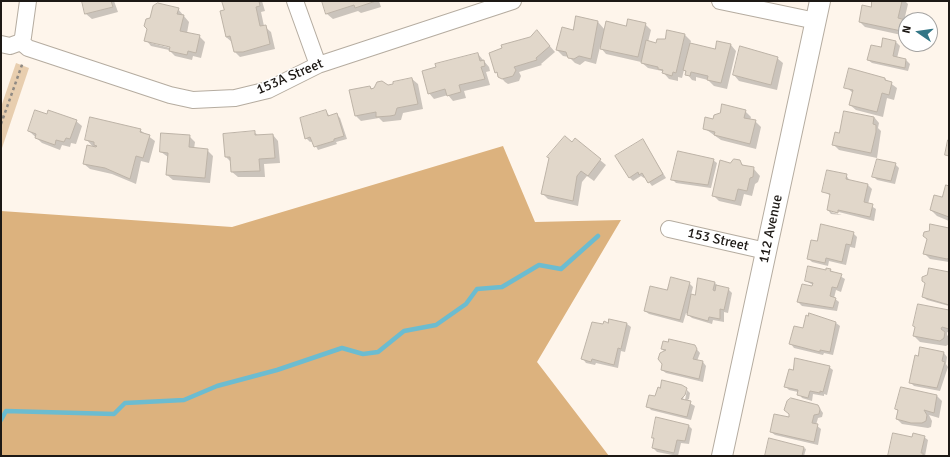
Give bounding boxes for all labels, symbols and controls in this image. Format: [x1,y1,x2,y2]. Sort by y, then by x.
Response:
north arrow [898,12,938,52]
text: N [900,24,914,35]
street label: 153A Street [254,55,326,99]
street label: 112 Avenue [756,193,786,265]
street label: 153 Street [686,225,750,255]

